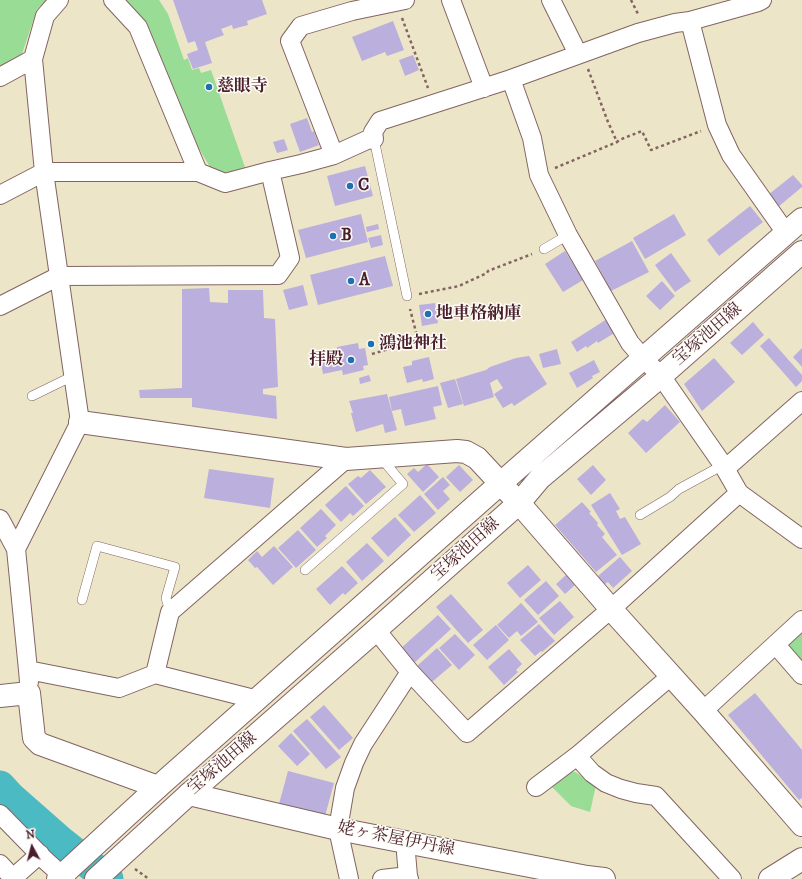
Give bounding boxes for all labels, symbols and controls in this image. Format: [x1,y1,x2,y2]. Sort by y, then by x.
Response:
place label: 慈眼寺 [217,77,268,97]
marker: 慈眼寺 [204,82,214,92]
place label: C [358,176,369,196]
marker: C [345,181,355,191]
place label: B [341,226,352,246]
marker: B [328,231,338,241]
place label: A [359,271,370,291]
marker: A [346,276,356,286]
street label: 宝塚池田線 [669,299,747,371]
place label: 地車格納庫 [436,304,521,324]
marker: 地車格納庫 [423,309,433,319]
place label: 鴻池神社 [379,334,447,354]
marker: 鴻池神社 [366,339,376,349]
place label: 拝殿 [309,350,343,370]
marker: 拝殿 [346,355,356,365]
street label: 宝塚池田線 [428,514,504,586]
street label: 宝塚池田線 [184,728,262,800]
street label: 姥ヶ茶屋伊丹線 [336,819,456,861]
north arrow [12,827,52,867]
text: N [25,828,36,843]

